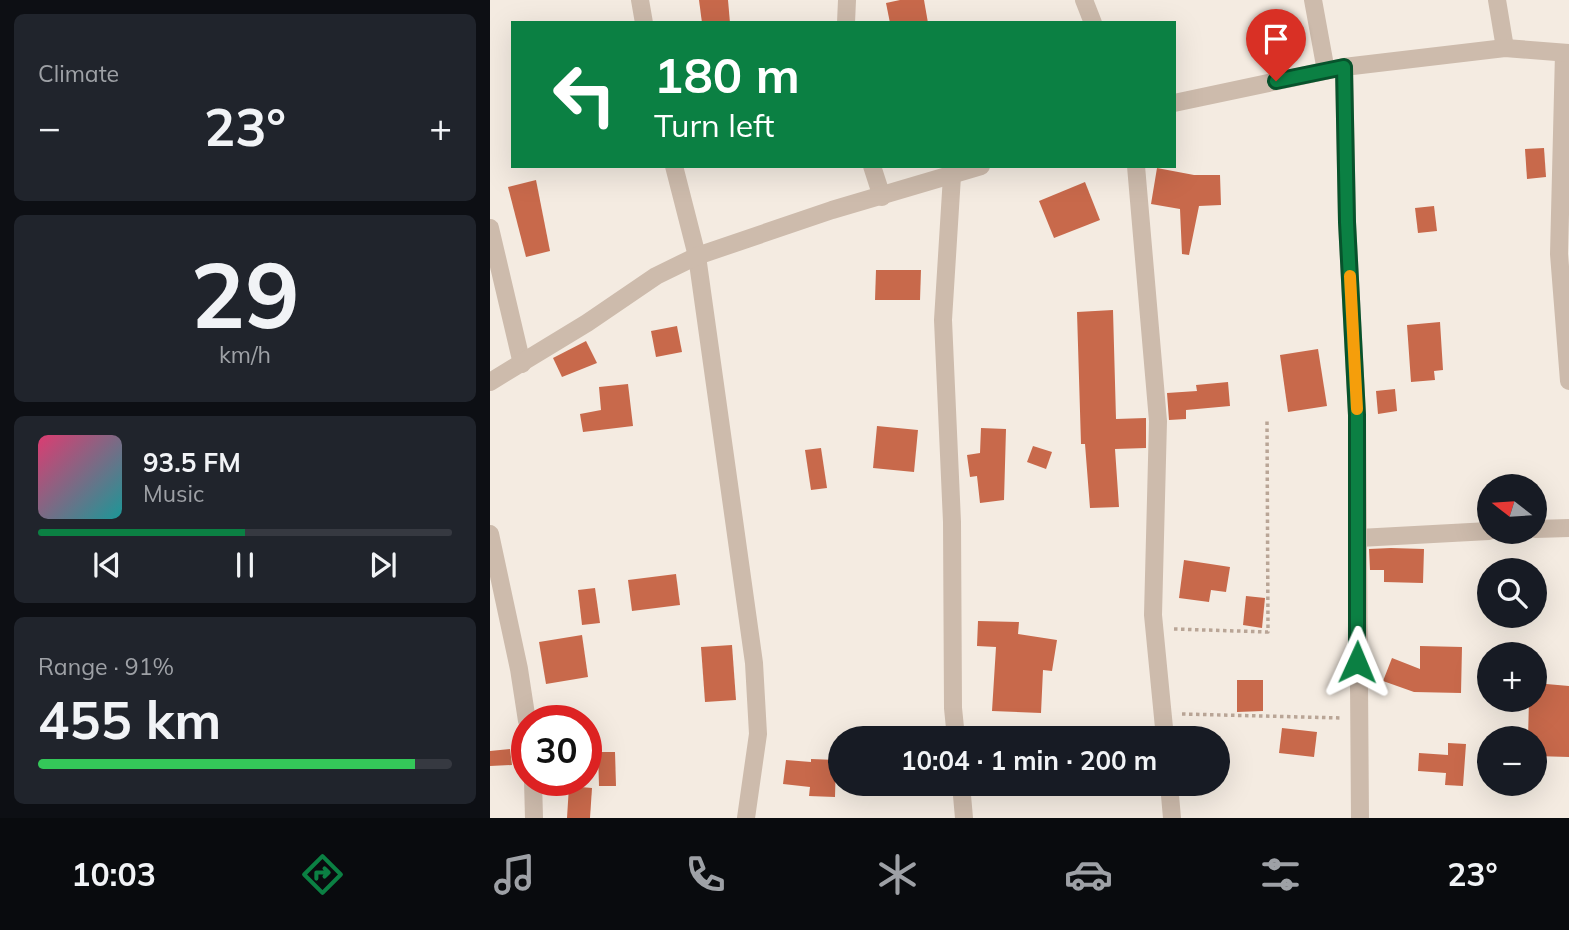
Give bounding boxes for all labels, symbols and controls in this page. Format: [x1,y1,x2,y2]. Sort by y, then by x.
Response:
pin [1246,9,1306,81]
icon: arrive [1257,20,1295,58]
text: 180 m [654,44,800,105]
icon: left [539,49,630,140]
text: Climate [38,59,119,88]
text: 23° [204,94,286,159]
text: − [38,103,61,151]
text: + [429,103,452,151]
text: Turn left [654,105,774,145]
text: 29 [190,237,300,351]
text: km/h [219,340,271,369]
text: 93.5 FM [143,446,241,479]
north arrow [1477,474,1547,544]
map controls [1477,474,1547,796]
text: Music [143,479,204,508]
icon: previous [88,546,126,584]
icon: pause [226,546,264,584]
icon: next [364,546,402,584]
button: search [1477,558,1547,628]
position arrow [1320,625,1394,699]
button: + [1477,642,1547,712]
text: Range · 91% [38,652,174,681]
text: 455 km [38,687,221,752]
speed limit sign: 30 [511,705,602,796]
button: − [1477,726,1547,796]
text: 10:04 · 1 min · 200 m [901,744,1157,777]
icon: directions [298,850,347,899]
icon: music [490,850,539,899]
icon: phone [681,850,730,899]
icon: climate [873,850,922,899]
icon: car [1064,850,1113,899]
icon: filters [1256,850,1305,899]
text: 10:03 [71,854,156,894]
text: 23° [1447,854,1498,894]

